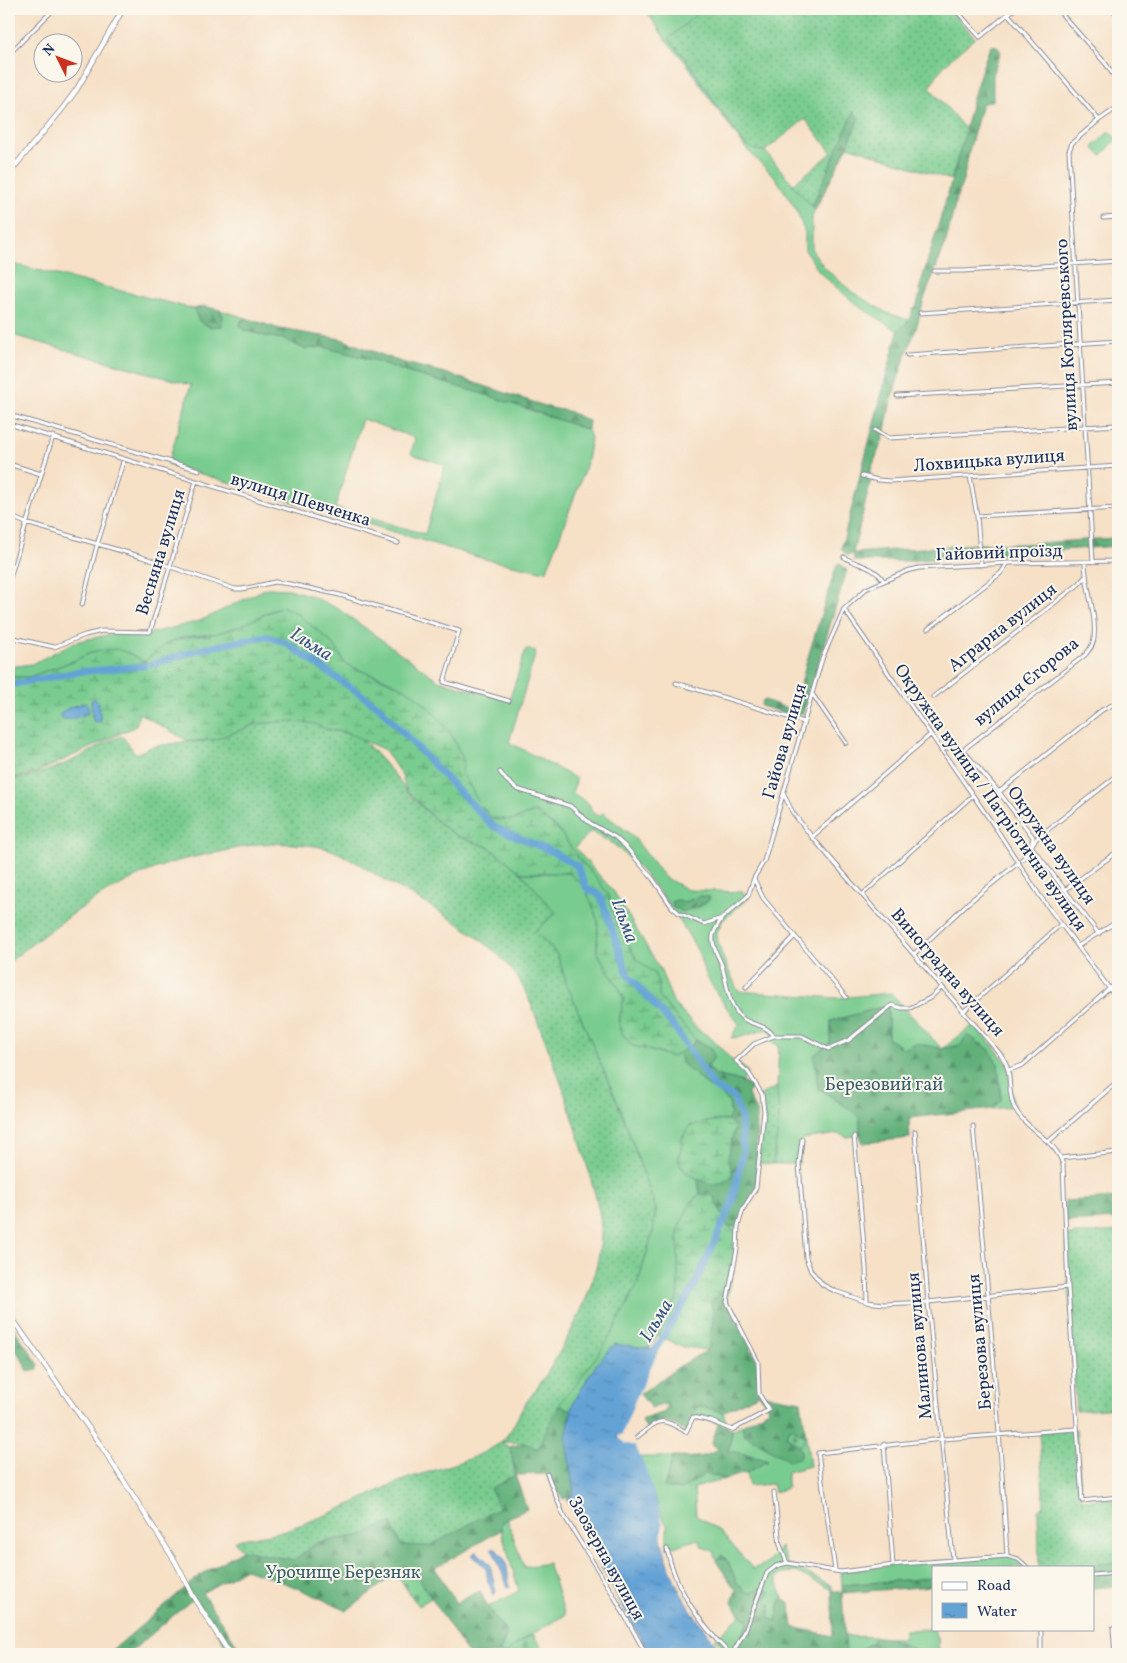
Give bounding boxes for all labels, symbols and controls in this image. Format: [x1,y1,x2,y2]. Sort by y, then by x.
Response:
north arrow [32,32,82,82]
text: N [39,40,60,60]
street label: вулиця Котляревського [1050,238,1085,432]
street label: Лохвицька вулиця [912,444,1066,479]
street label: вулиця Шевченка [227,467,374,534]
street label: Весняна вулиця [130,486,192,619]
street label: Гайовий проїзд [935,539,1063,568]
street label: Аграрна вулиця [943,578,1063,679]
water label: Ільма [285,622,337,668]
street label: вулиця Єгорова [969,632,1085,732]
street label: Окружна вулиця / Патріотична вулиця [890,659,1092,935]
street label: Гайова вулиця [757,681,814,802]
street label: Окружна вулиця [1003,782,1101,908]
water label: Ільма [604,895,644,947]
street label: Виноградна вулиця [884,903,1010,1043]
park label: Березовий гай [825,1073,943,1098]
street label: Малинова вулиця [902,1271,939,1421]
street label: Березова вулиця [962,1273,999,1411]
water label: Ільма [634,1295,680,1347]
street label: Заозерна вулиця [561,1492,650,1625]
park label: Урочище Березняк [266,1561,421,1586]
legend [932,1566,1094,1630]
text: Road [977,1576,1011,1597]
text: Water [977,1602,1017,1623]

